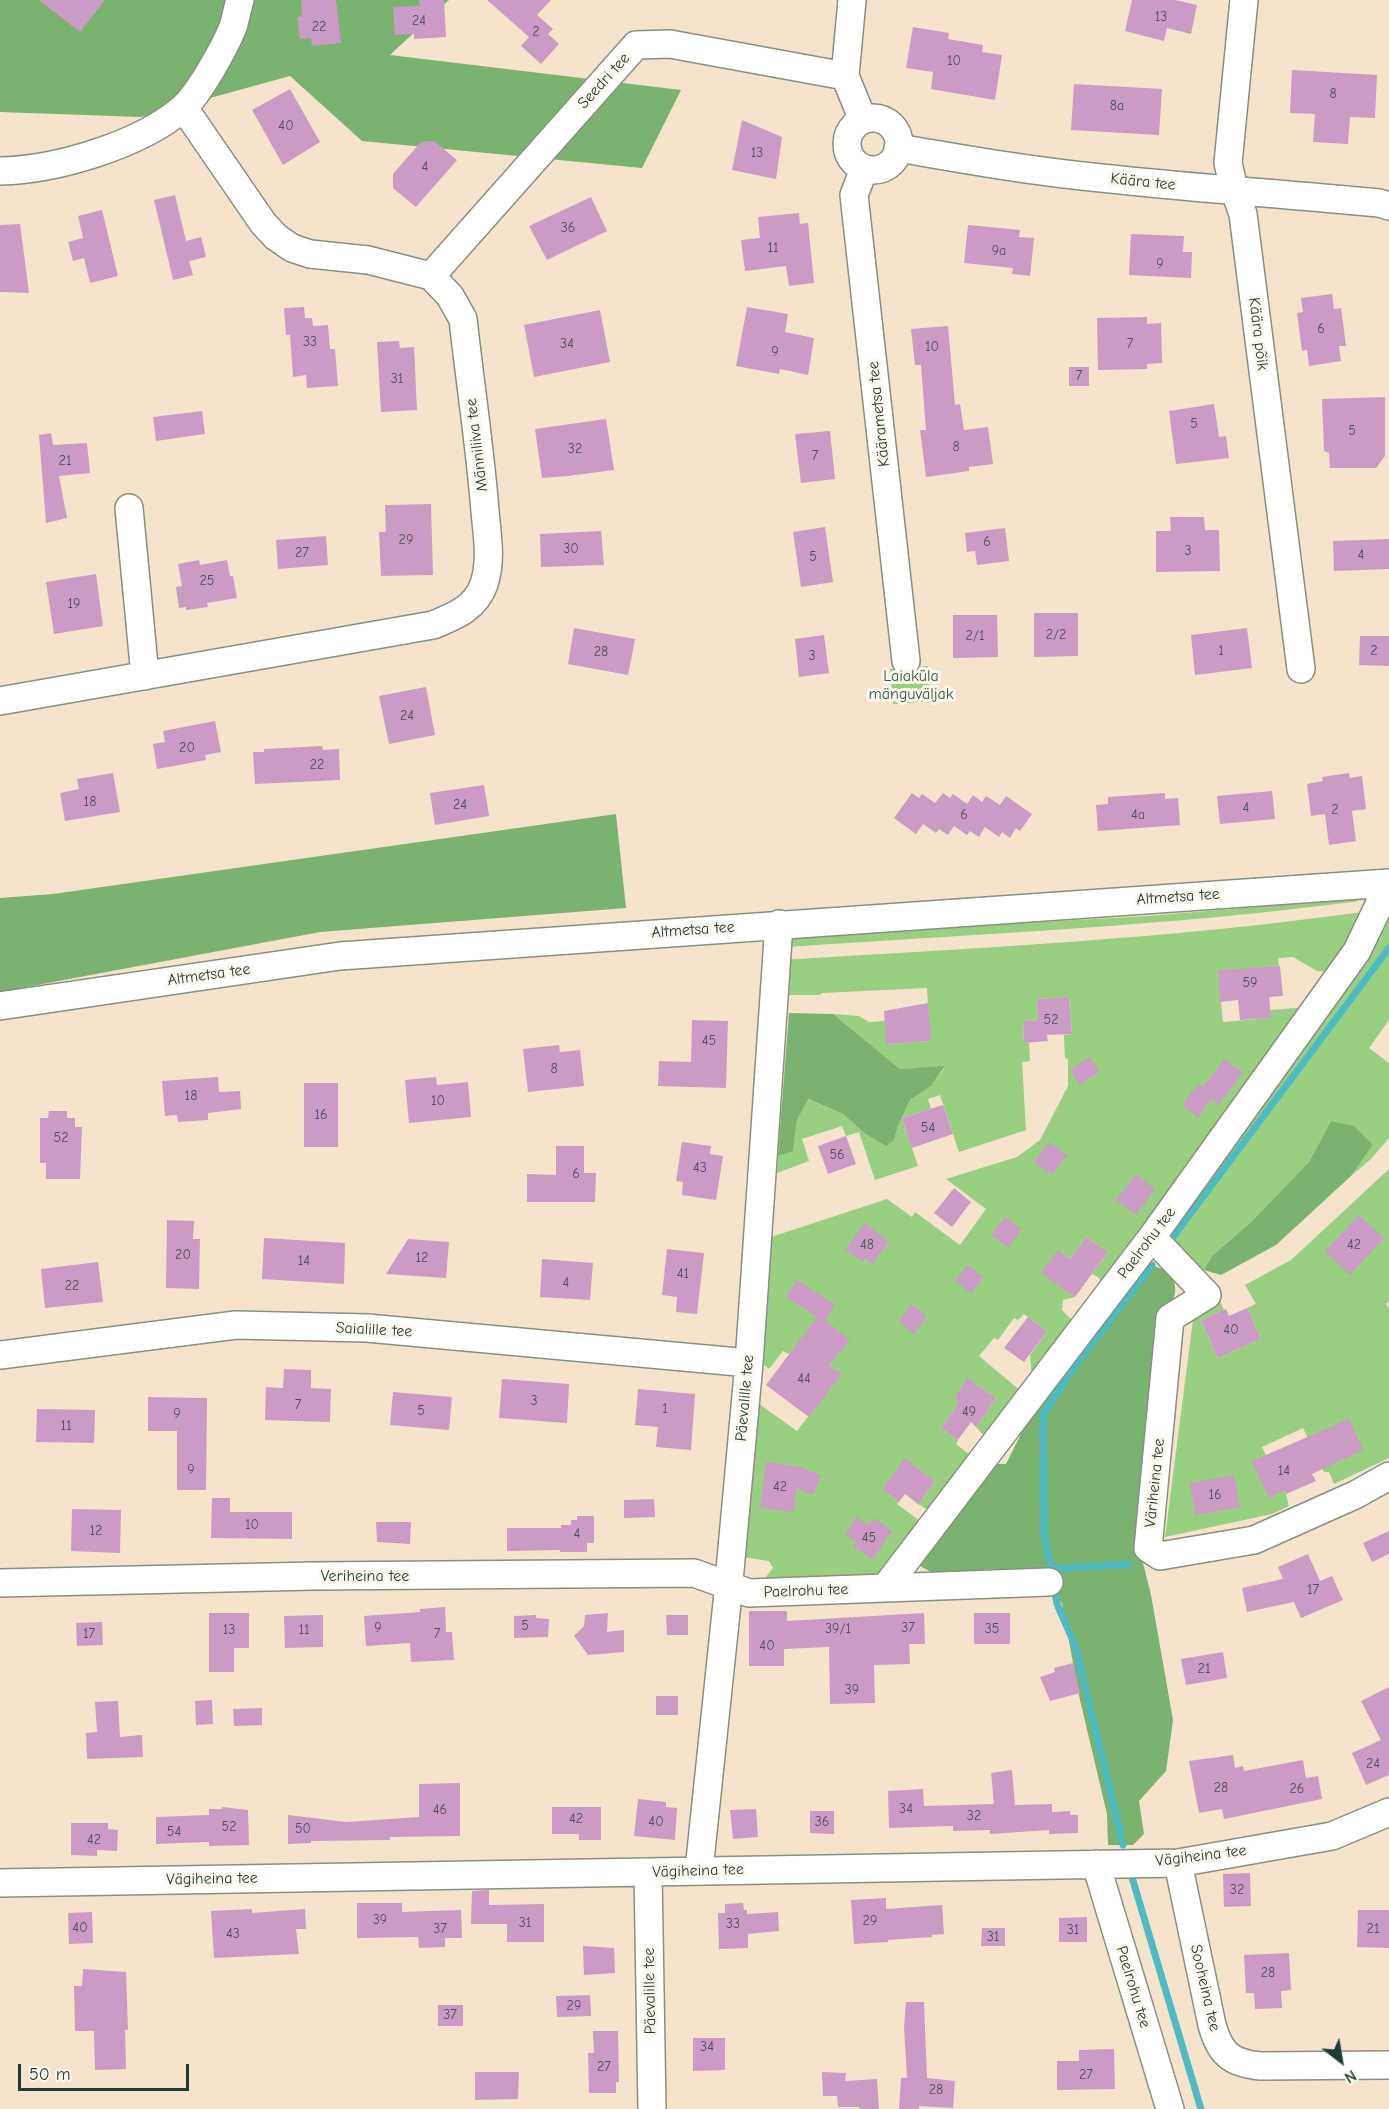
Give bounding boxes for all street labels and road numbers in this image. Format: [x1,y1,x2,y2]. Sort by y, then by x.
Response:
street label: Seedri tee [574,49,634,113]
street label: Käära tee [1110,169,1176,195]
street label: Käära põik [1244,296,1272,372]
street label: Käärametsa tee [864,360,894,468]
street label: Männiliiva tee [462,397,492,493]
street label: Altmetsa tee [1136,885,1220,909]
street label: Altmetsa tee [651,918,735,942]
street label: Altmetsa tee [166,960,252,990]
street label: Paelrohu tee [1114,1203,1180,1283]
street label: Saialille tee [335,1318,413,1342]
street label: Päevalille tee [732,1354,758,1442]
street label: Väriheina tee [1141,1438,1169,1528]
street label: Veriheina tee [321,1566,409,1586]
street label: Paelrohu tee [763,1580,849,1602]
street label: Vägiheina tee [1154,1841,1248,1871]
street label: Vägiheina tee [652,1860,744,1882]
street label: Vägiheina tee [166,1869,258,1889]
street label: Sooheina tee [1186,1943,1224,2033]
street label: Paelrohu tee [1111,1944,1155,2030]
street label: Päevalille tee [640,1947,660,2035]

